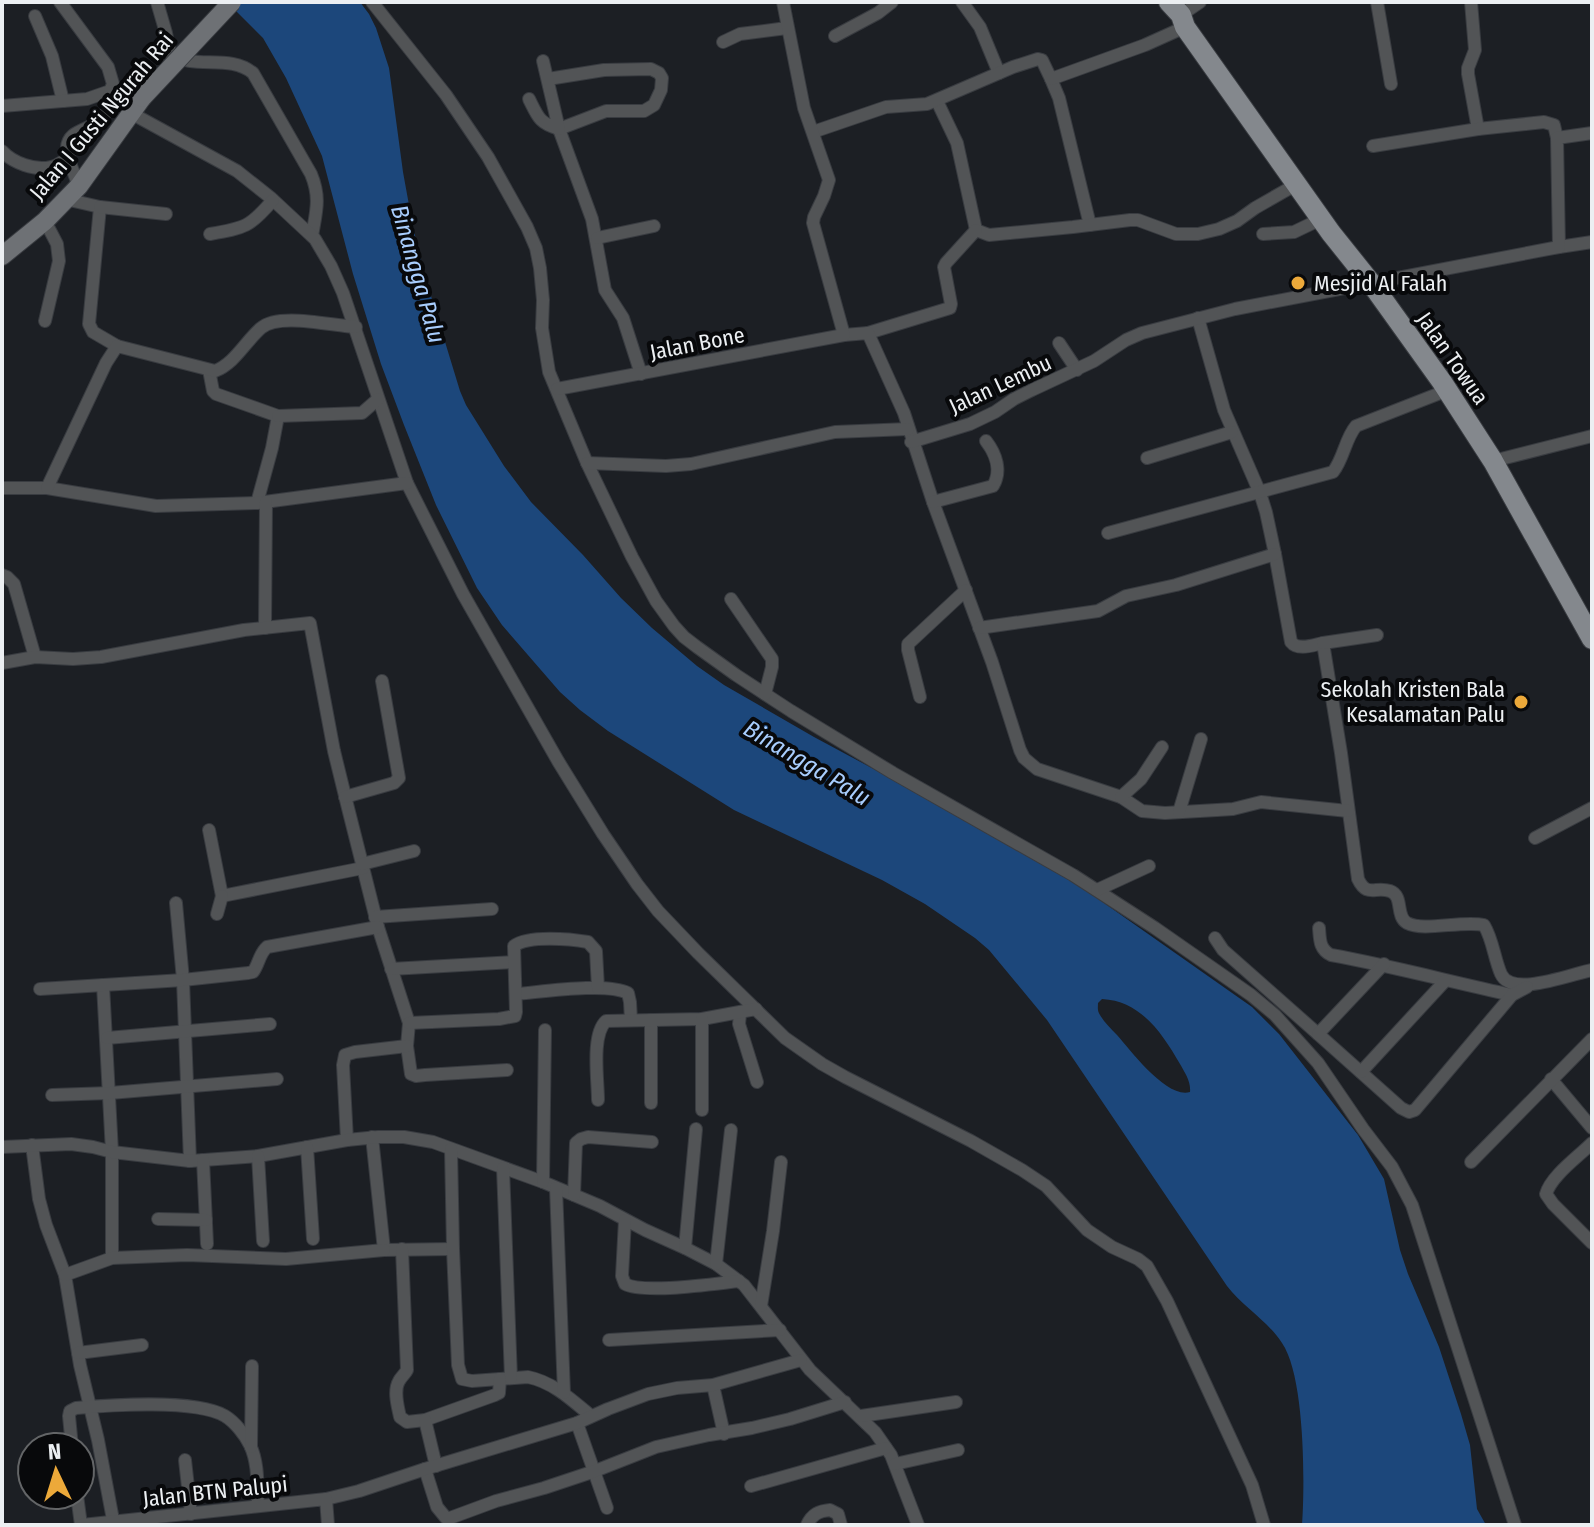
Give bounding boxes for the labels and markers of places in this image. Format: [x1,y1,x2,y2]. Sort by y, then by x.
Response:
place label: Mesjid Al Falah [1314,270,1447,297]
marker: Mesjid Al Falah [1289,274,1307,292]
place label: Sekolah Kristen Bala Kesalamatan Palu [1321,676,1505,728]
marker: Sekolah Kristen Bala Kesalamatan Palu [1512,693,1530,711]

